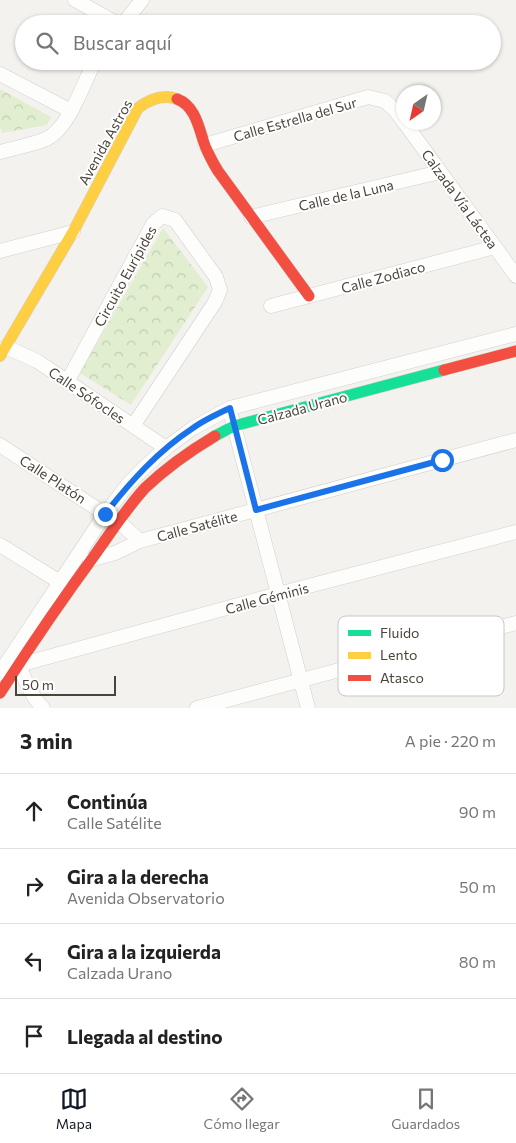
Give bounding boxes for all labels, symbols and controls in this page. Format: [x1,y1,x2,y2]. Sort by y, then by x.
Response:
search box [15,15,501,70]
icon: search [33,29,61,57]
text: Buscar aquí [73,31,172,54]
north arrow [396,85,441,130]
street label: Calle Estrella del Sur [231,93,359,145]
street label: Avenida Astros [75,96,135,188]
street label: Calzada Vía Láctea [418,146,502,252]
street label: Calle de la Luna [297,176,395,214]
street label: Circuito Eurípides [90,223,160,329]
street label: Calle Zodiaco [339,258,427,296]
street label: Calle Sófocles [46,363,128,427]
street label: Calzada Urano [255,388,349,428]
route start [431,449,454,472]
street label: Calle Platón [17,451,89,507]
route end [94,503,117,526]
street label: Calle Satélite [155,507,239,545]
street label: Calle Géminis [223,579,311,617]
legend [338,616,504,696]
text: Fluido [380,624,419,641]
text: Lento [380,646,417,663]
text: Atasco [380,669,424,686]
scale bar [15,673,116,696]
text: 50 m [22,676,54,693]
text: 3 min [20,728,73,753]
text: A pie · 220 m [405,731,496,750]
text: Continúa [67,790,148,813]
icon: ahead [20,797,48,825]
text: 90 m [459,802,496,821]
text: Calle Satélite [67,813,162,832]
text: Gira a la derecha [67,865,209,888]
icon: right [20,872,48,900]
text: 50 m [459,877,496,896]
text: Avenida Observatorio [67,888,225,907]
text: Gira a la izquierda [67,940,221,963]
icon: left [20,947,48,975]
text: 80 m [459,952,496,971]
text: Calzada Urano [67,963,172,982]
icon: arrive [20,1022,48,1050]
text: Llegada al destino [67,1025,223,1048]
tab: Mapa [56,1085,92,1132]
tab: Cómo llegar [204,1085,280,1132]
tab: Guardados [391,1085,460,1132]

